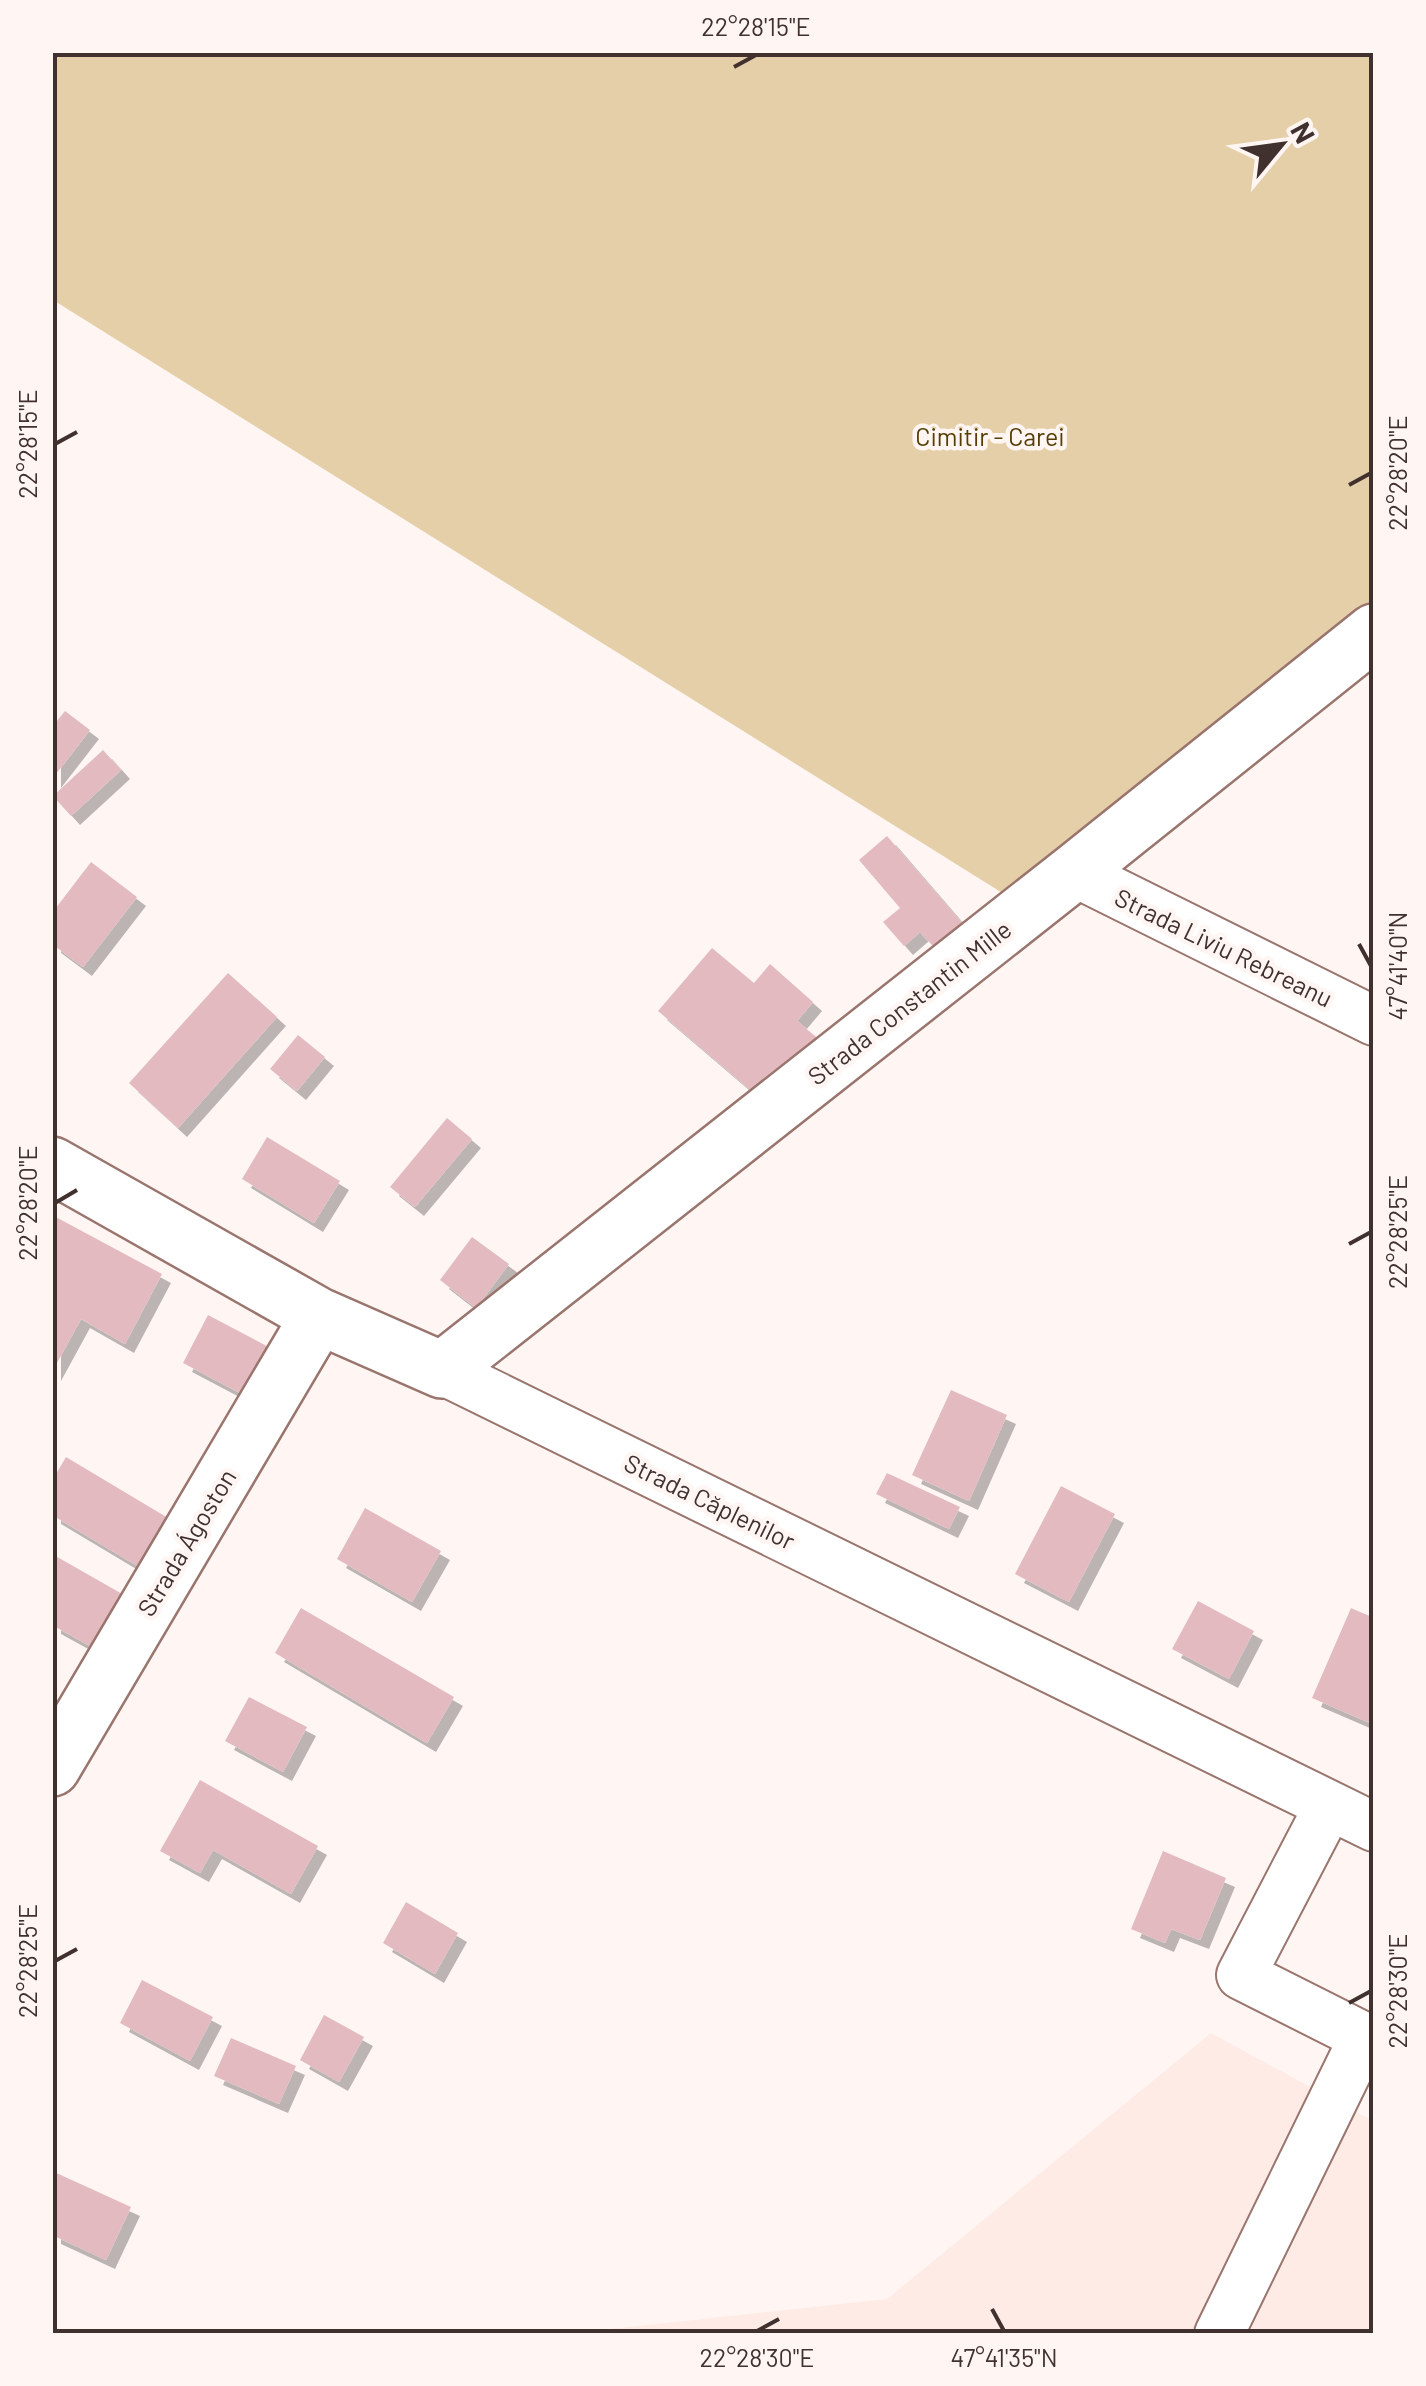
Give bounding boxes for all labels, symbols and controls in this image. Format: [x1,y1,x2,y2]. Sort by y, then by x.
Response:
text: 22°28'15"E [701,11,811,41]
north arrow [1231,95,1331,195]
text: N [1284,116,1323,149]
text: 22°28'15"E [12,389,42,499]
text: 22°28'20"E [1382,415,1412,531]
park label: Cimitir - Carei [915,421,1065,451]
street label: Strada Liviu Rebreanu [1110,881,1338,1013]
text: 47°41'40"N [1382,911,1412,1021]
street label: Strada Constantin Mille [801,913,1017,1091]
text: 22°28'20"E [12,1145,42,1261]
text: 22°28'25"E [1382,1175,1412,1289]
street label: Strada Căplenilor [620,1447,800,1555]
street label: Strada Ágoston [130,1463,242,1621]
text: 22°28'25"E [12,1904,42,2018]
text: 22°28'30"E [1382,1934,1412,2048]
text: 22°28'30"E [700,2342,814,2372]
text: 47°41'35"N [950,2342,1058,2372]

